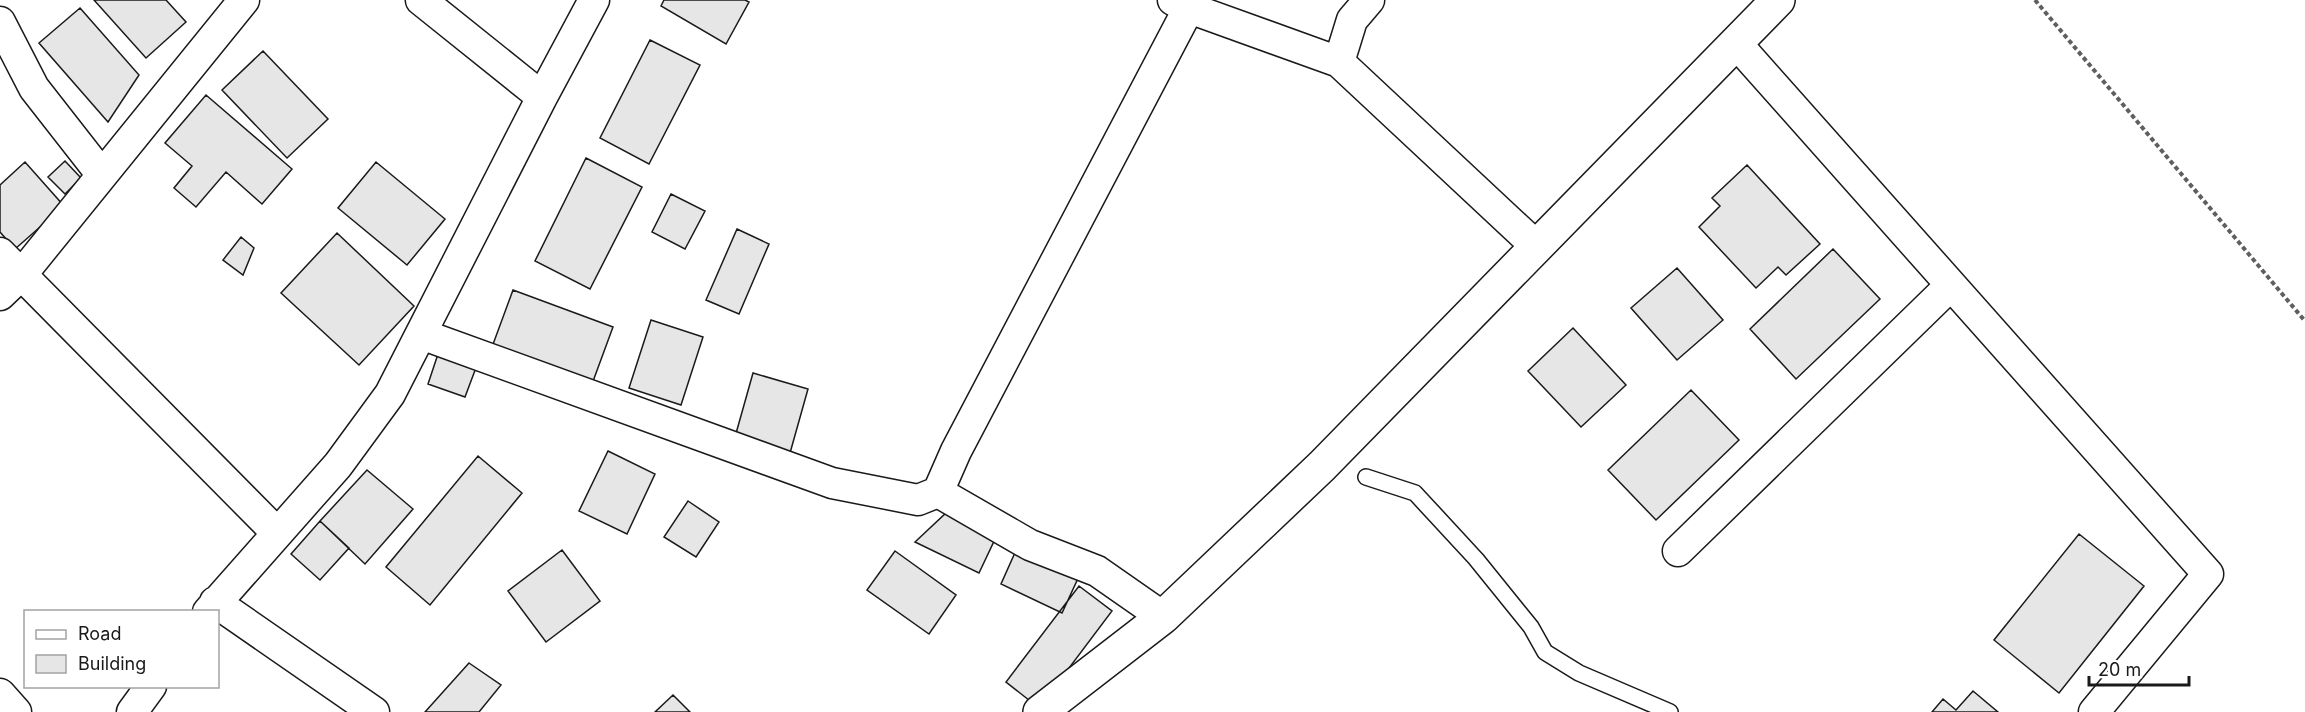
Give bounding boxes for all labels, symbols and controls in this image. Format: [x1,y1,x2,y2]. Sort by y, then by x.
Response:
legend [24,610,219,688]
text: Road [78,623,121,644]
scale bar [2089,649,2190,687]
text: Building [78,653,146,674]
text: 20 m [2098,659,2141,680]

